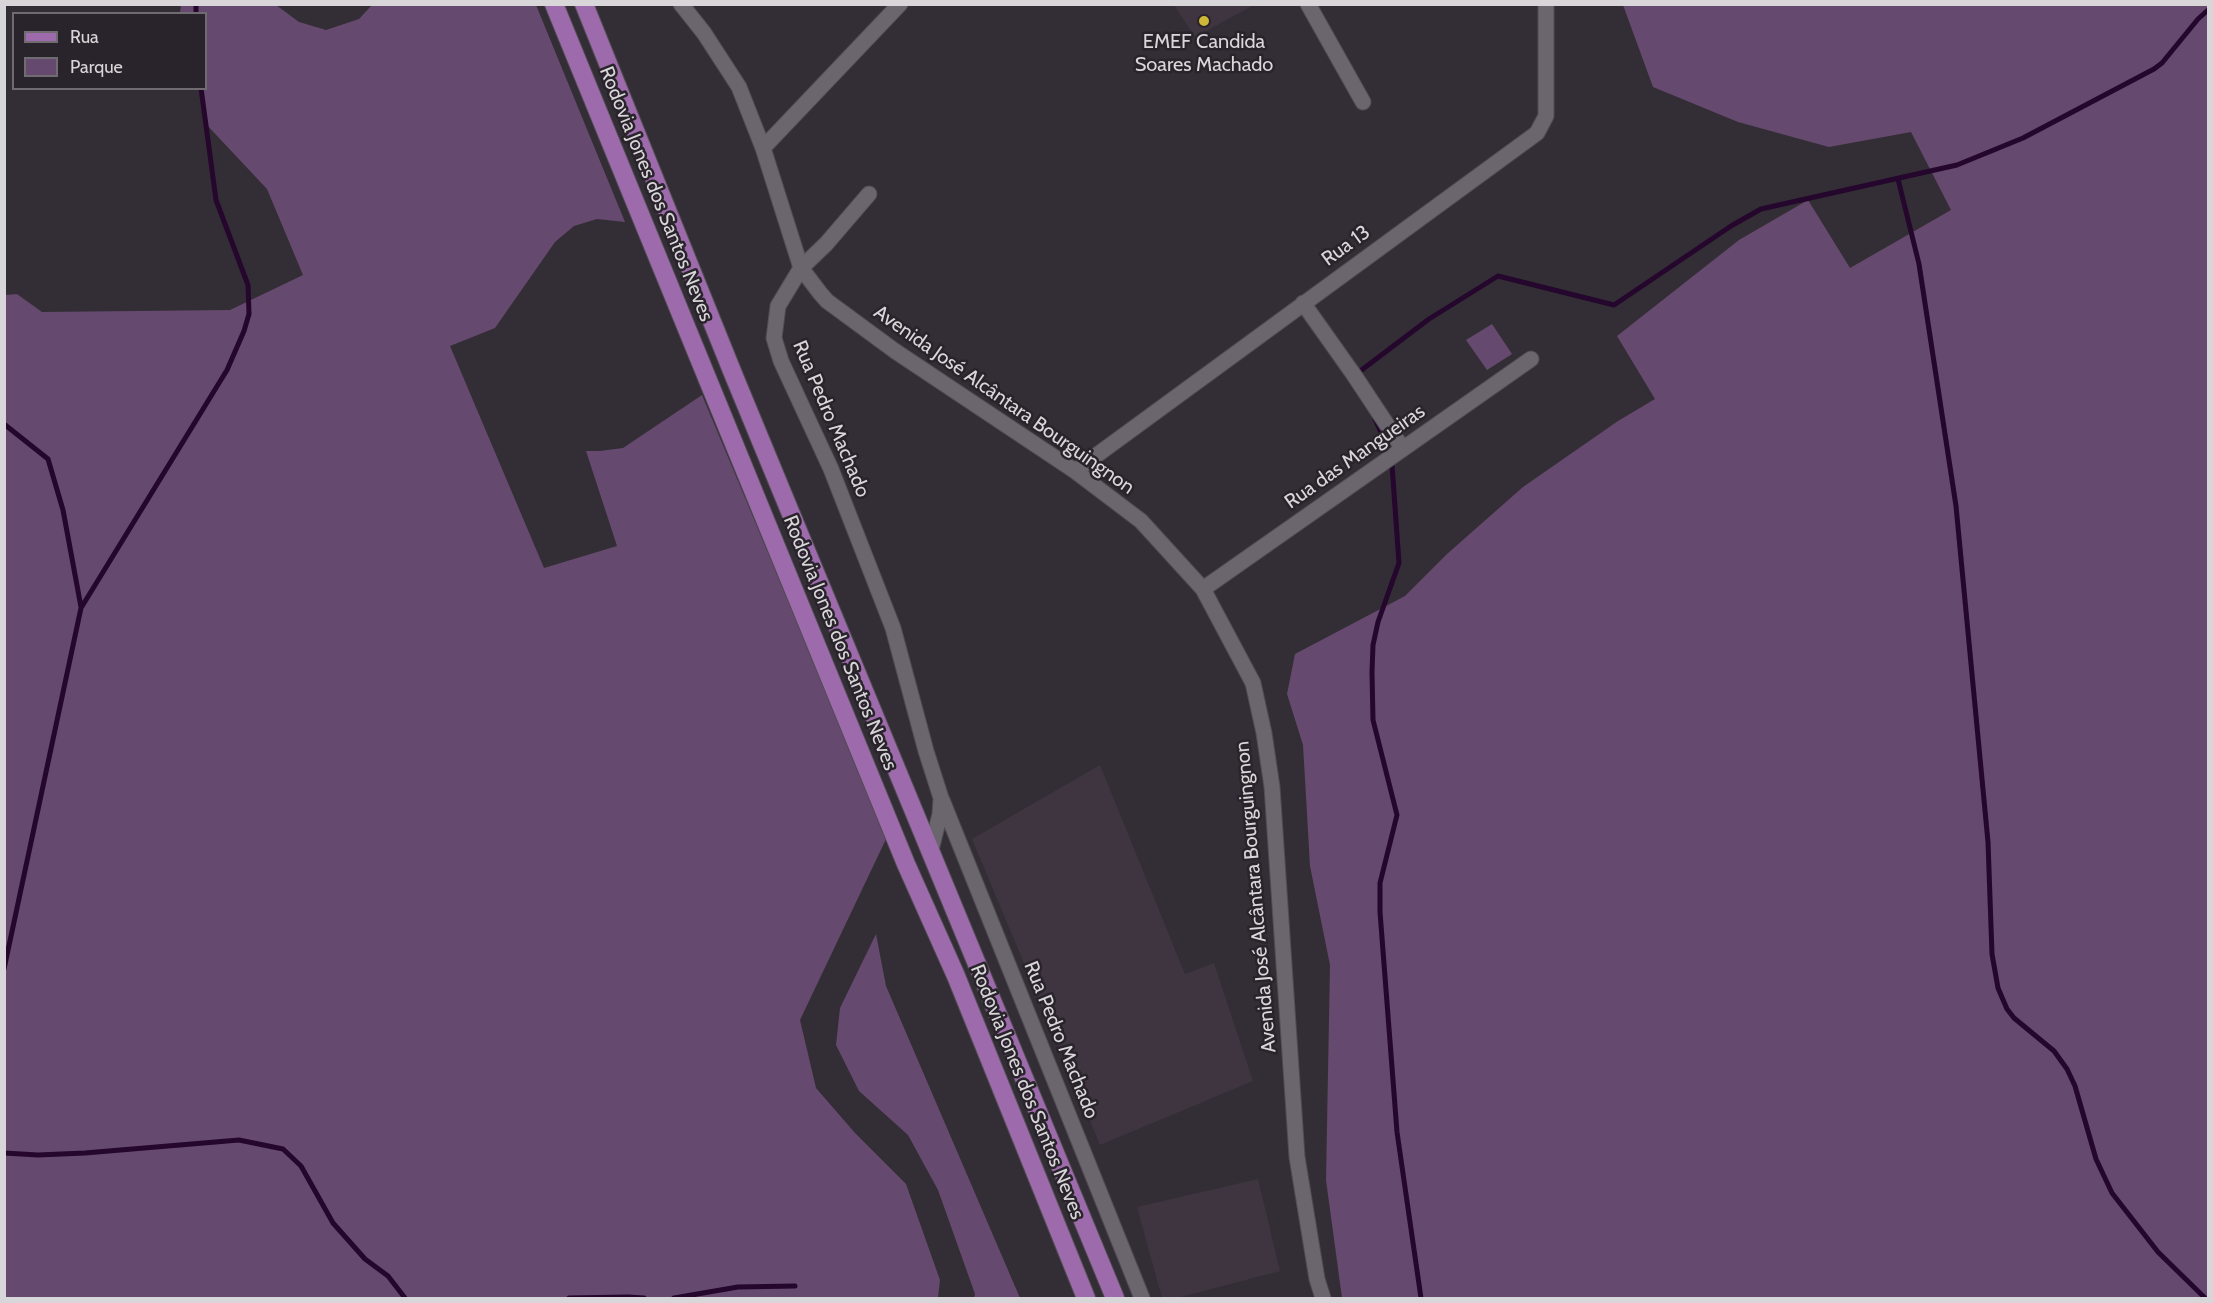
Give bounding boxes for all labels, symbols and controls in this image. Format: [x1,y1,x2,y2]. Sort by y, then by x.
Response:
legend [12,12,207,90]
marker: EMEF Candida Soares Machado [1197,14,1211,28]
text: Rua [70,26,99,48]
place label: EMEF Candida Soares Machado [1135,30,1273,77]
text: Parque [70,56,123,78]
street label: Rodovia Jones dos Santos Neves [594,63,718,325]
street label: Rua 13 [1317,220,1375,272]
street label: Avenida José Alcântara Bourguingnon [869,300,1139,500]
street label: Rua Pedro Machado [787,337,875,501]
street label: Rua das Mangueiras [1280,400,1430,514]
street label: Rodovia Jones dos Santos Neves [778,512,902,774]
street label: Avenida José Alcântara Bourguingnon [1230,740,1282,1054]
street label: Rua Pedro Machado [1018,958,1104,1122]
street label: Rodovia Jones dos Santos Neves [965,961,1089,1223]

